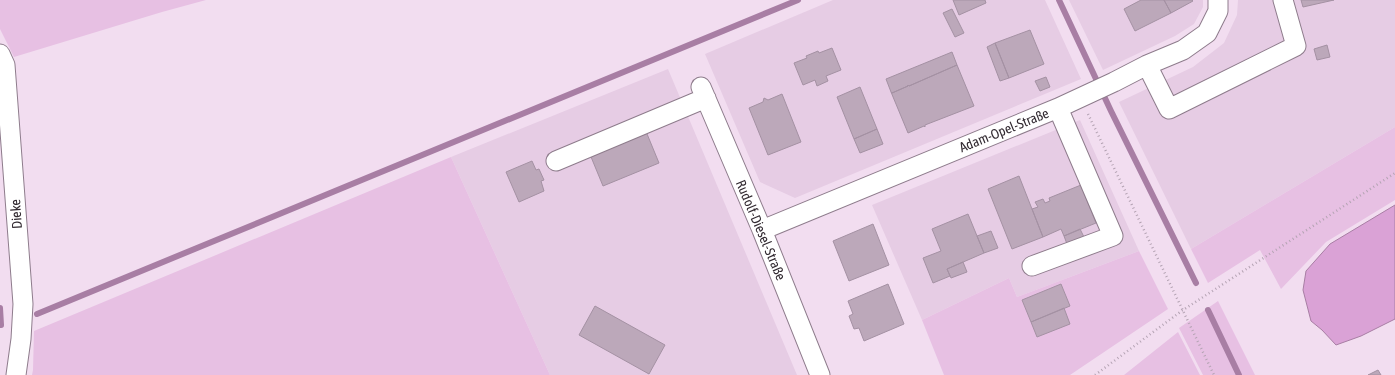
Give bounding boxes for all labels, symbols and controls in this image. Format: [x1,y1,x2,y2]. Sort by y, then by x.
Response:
street label: Adam-Opel-Straße [957,105,1051,155]
street label: Rudolf-Diesel-Straße [733,178,789,282]
street label: Dieke [7,199,25,229]

